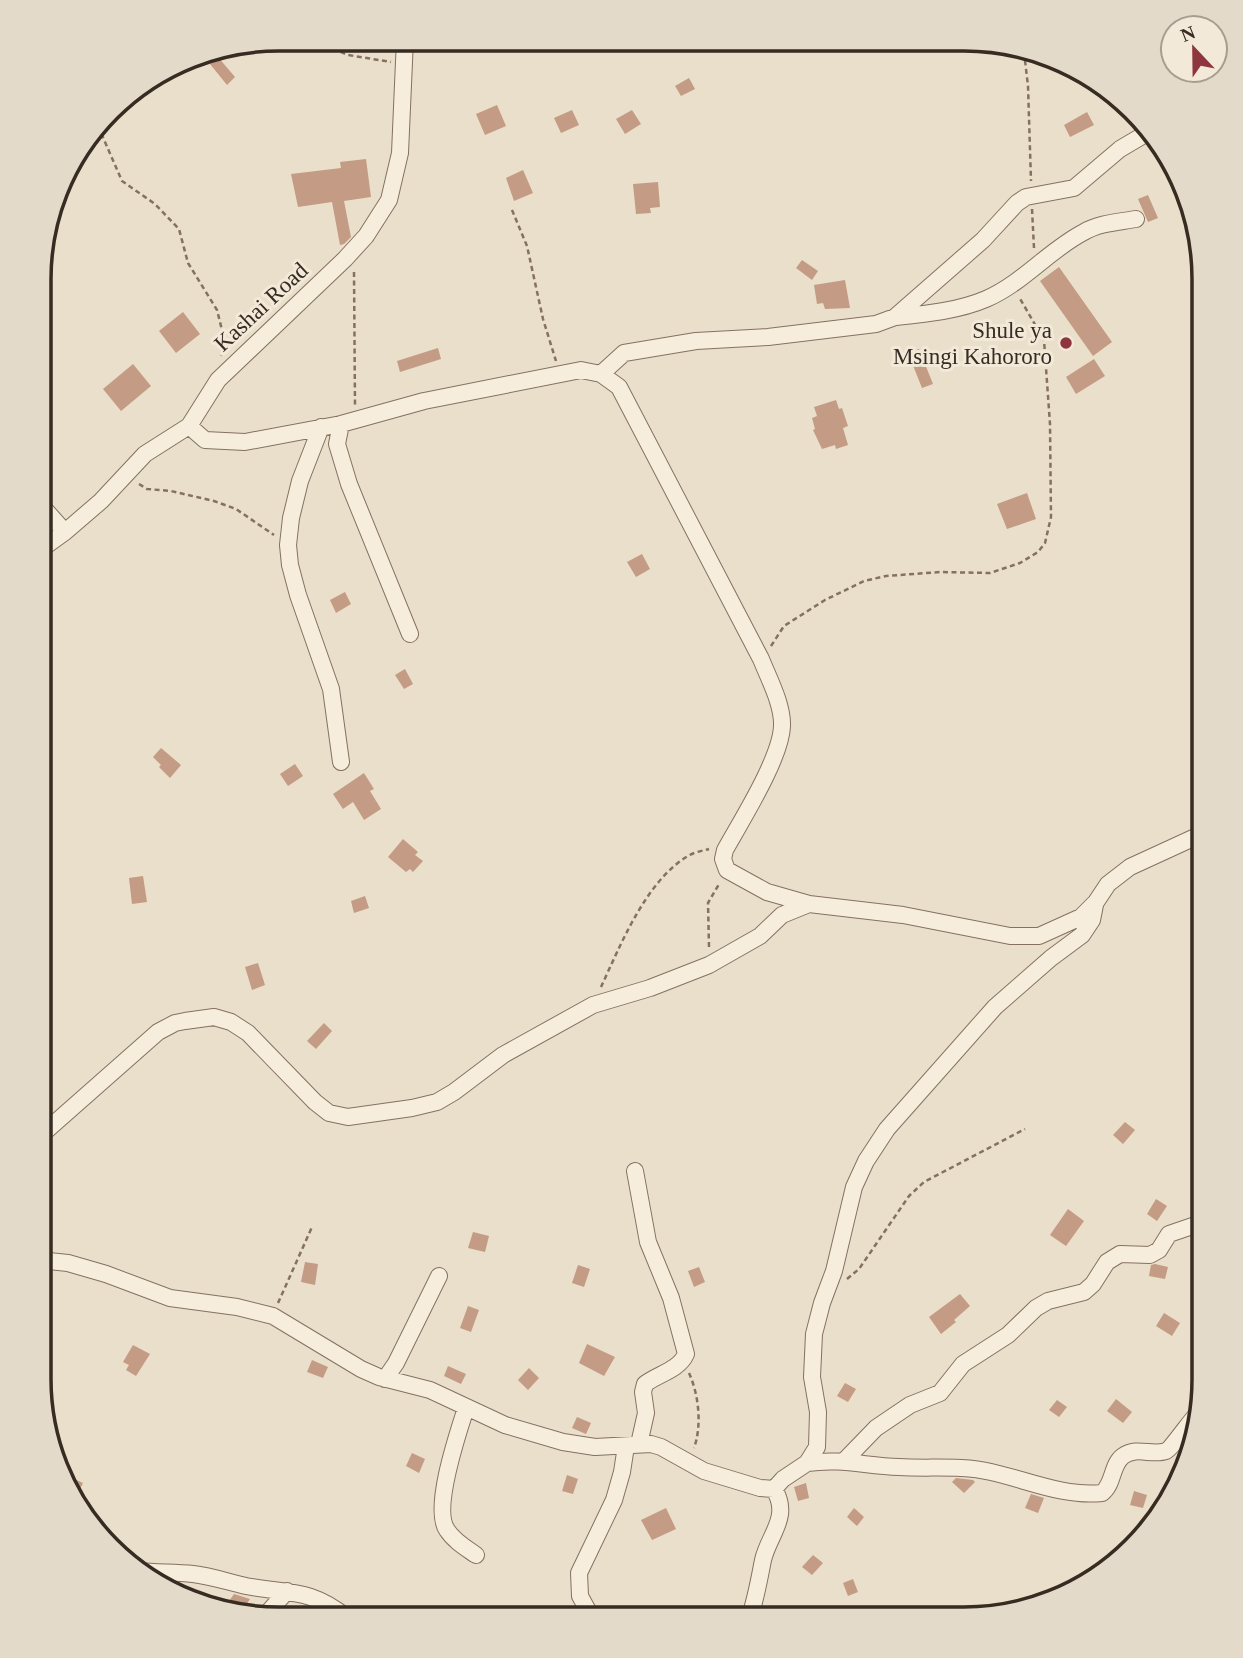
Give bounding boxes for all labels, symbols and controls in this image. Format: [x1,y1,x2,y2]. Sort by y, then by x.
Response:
north arrow [1159,14,1229,84]
text: N [1178,21,1198,46]
street label: Kashai Road [209,257,313,356]
place label: Shule ya Msingi Kahororo [893,318,1052,369]
marker: Shule ya Msingi Kahororo [1058,335,1074,351]

